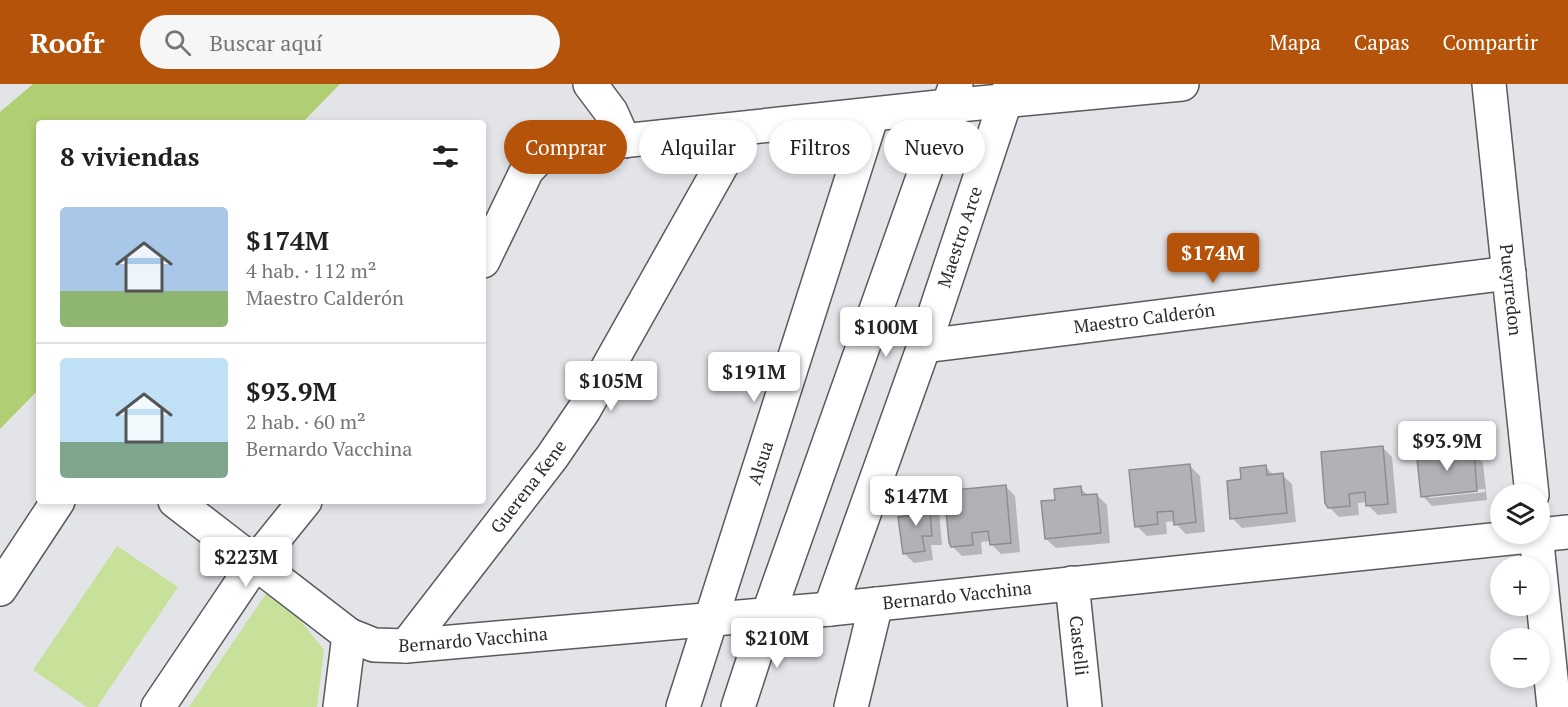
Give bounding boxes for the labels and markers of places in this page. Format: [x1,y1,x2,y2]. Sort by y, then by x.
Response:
pin: $174M [1171,233,1255,284]
pin: $100M [844,307,928,358]
pin: $191M [712,352,796,403]
pin: $105M [569,361,653,412]
pin: $93.9M [1398,421,1496,472]
pin: $147M [874,476,958,527]
pin: $223M [204,537,288,588]
pin: $210M [735,618,819,669]

